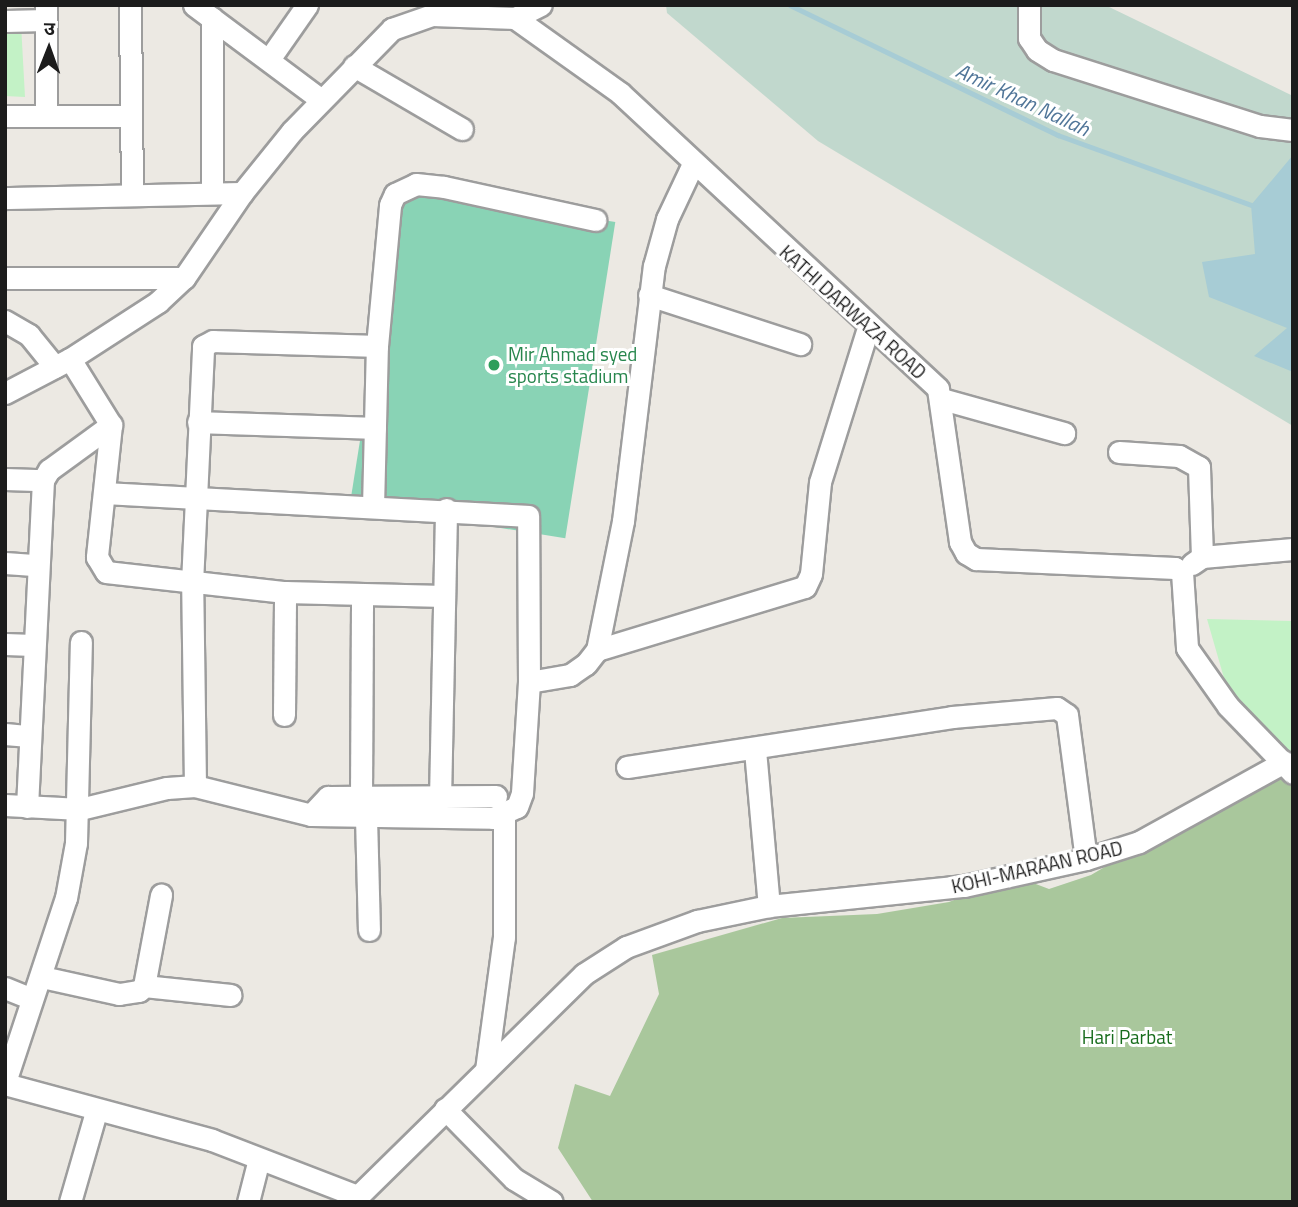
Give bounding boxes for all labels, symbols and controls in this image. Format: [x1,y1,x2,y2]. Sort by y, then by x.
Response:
text: उ [44,13,55,42]
north arrow [14,14,84,84]
water label: Amir Khan Nallah [952,57,1094,141]
street label: KATHI DARWAZA ROAD [775,240,931,384]
place label: Mir Ahmad syed sports stadium [508,343,637,387]
marker: Mir Ahmad syed sports stadium [486,357,502,373]
street label: KOHI-MARAAN ROAD [949,836,1125,898]
park label: Hari Parbat [1082,1026,1172,1048]

